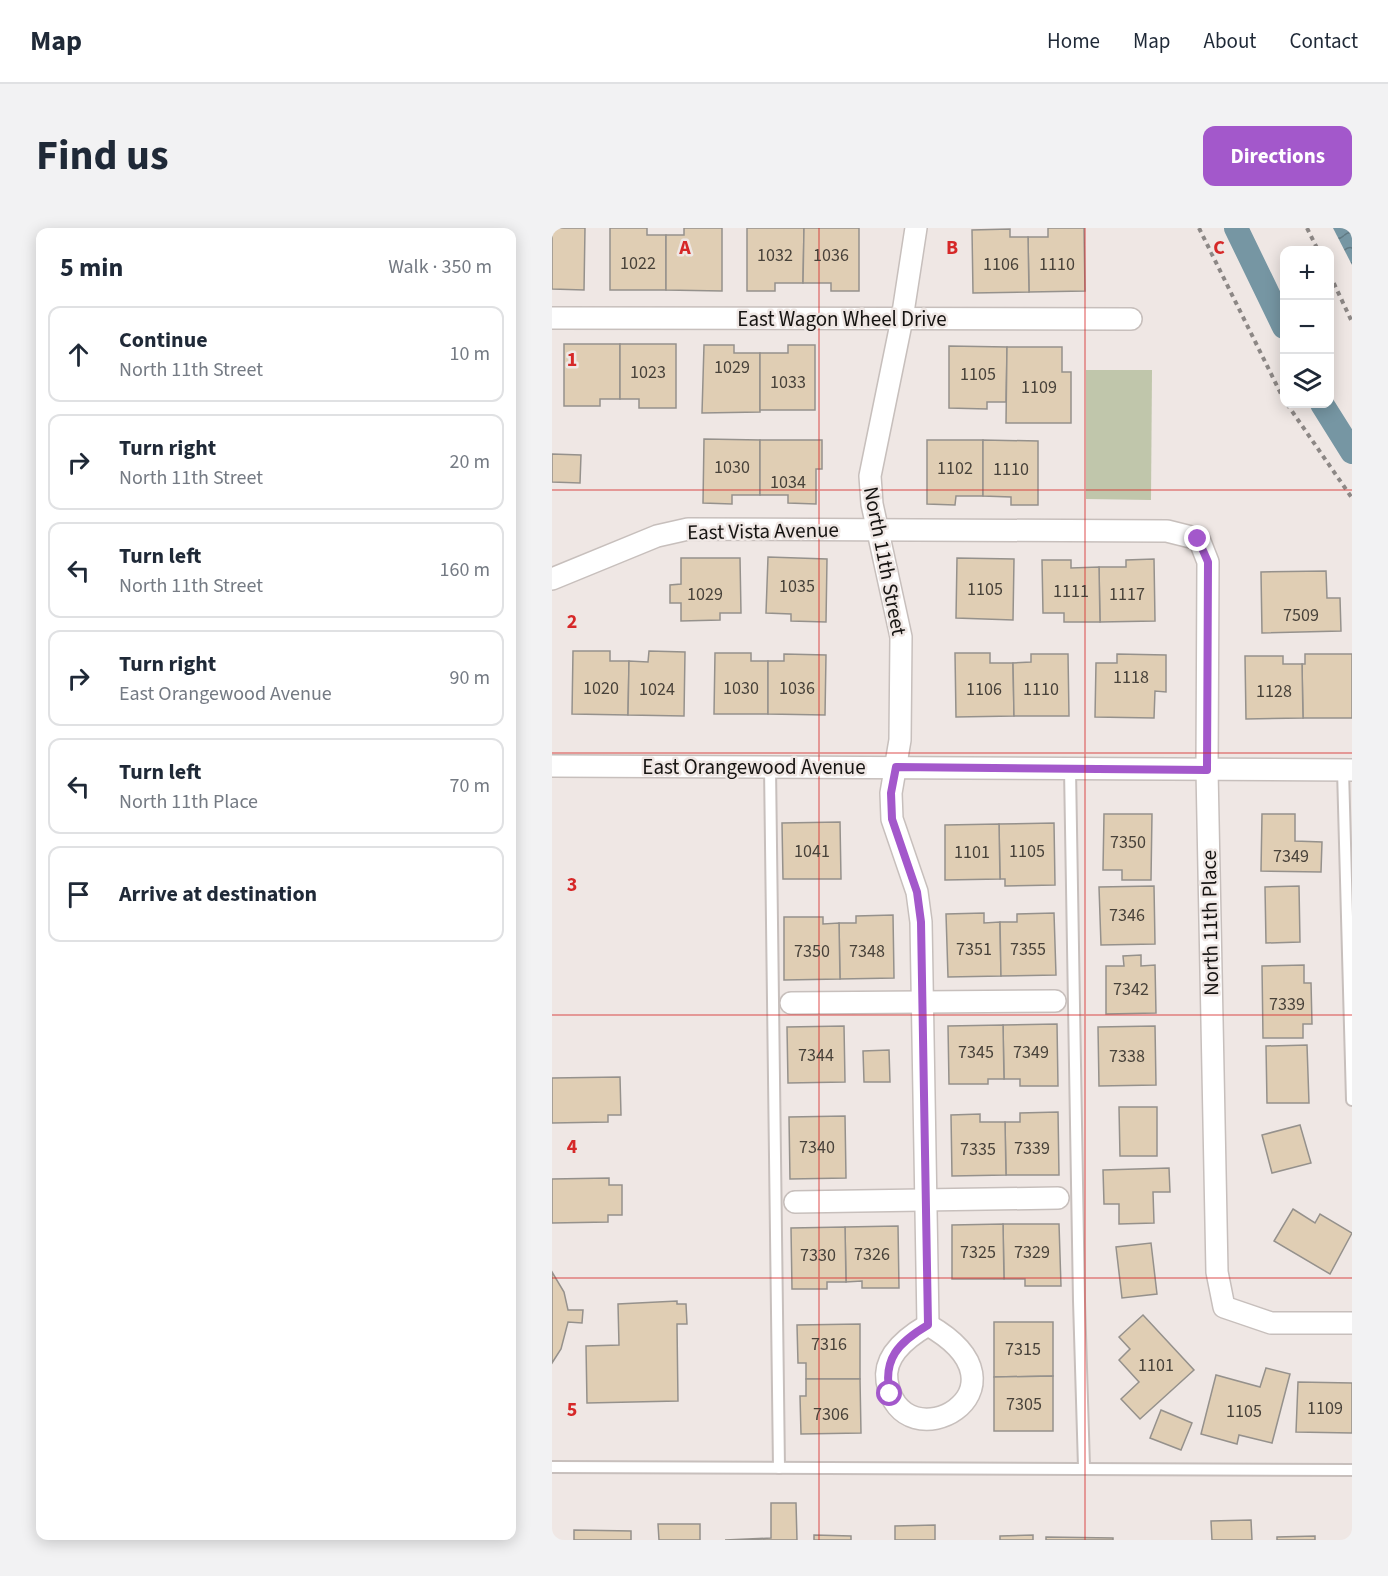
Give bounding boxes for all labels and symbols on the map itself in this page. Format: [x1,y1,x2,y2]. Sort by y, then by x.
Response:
text: A [678,234,691,262]
text: B [946,234,958,262]
text: C [1213,234,1225,262]
house number: 1032 [757,243,793,268]
house number: 1036 [813,243,849,268]
house number: 1022 [620,251,656,276]
house number: 1106 [983,252,1019,277]
house number: 1110 [1039,252,1075,277]
street label: East Wagon Wheel Drive [737,304,947,334]
text: 1 [567,346,577,374]
house number: 1029 [714,355,750,380]
house number: 1023 [630,360,666,385]
house number: 1105 [960,362,996,387]
house number: 1033 [770,370,806,395]
house number: 1109 [1021,375,1057,400]
house number: 1030 [714,455,750,480]
house number: 1102 [937,456,973,481]
house number: 1110 [993,457,1029,482]
house number: 1034 [770,470,806,495]
street label: North 11th Street [856,484,914,638]
street label: East Vista Avenue [687,515,839,547]
route end [1184,525,1210,551]
house number: 1035 [779,574,815,599]
house number: 1105 [967,577,1003,602]
house number: 1111 [1053,579,1089,604]
house number: 1029 [687,582,723,607]
house number: 1117 [1109,582,1145,607]
house number: 7509 [1283,603,1319,628]
text: 2 [567,608,577,636]
house number: 1118 [1113,665,1149,690]
house number: 1020 [583,676,619,701]
house number: 1030 [723,676,759,701]
house number: 1036 [779,676,815,701]
house number: 1024 [639,677,675,702]
house number: 1106 [966,677,1002,702]
house number: 1110 [1023,677,1059,702]
house number: 1128 [1256,679,1292,704]
street label: East Orangewood Avenue [642,752,866,782]
house number: 7350 [1110,830,1146,855]
house number: 1041 [794,839,830,864]
house number: 1105 [1009,839,1045,864]
house number: 1101 [954,840,990,865]
house number: 7349 [1273,844,1309,869]
street label: North 11th Place [1194,850,1226,996]
text: 3 [567,871,577,899]
house number: 7346 [1109,903,1145,928]
house number: 7351 [956,937,992,962]
house number: 7355 [1010,937,1046,962]
house number: 7350 [794,939,830,964]
house number: 7348 [849,939,885,964]
house number: 7342 [1113,977,1149,1002]
house number: 7339 [1269,992,1305,1017]
house number: 7345 [958,1040,994,1065]
house number: 7349 [1013,1040,1049,1065]
house number: 7344 [798,1043,834,1068]
house number: 7338 [1109,1044,1145,1069]
text: 4 [567,1133,578,1161]
house number: 7340 [799,1135,835,1160]
house number: 7339 [1014,1136,1050,1161]
house number: 7335 [960,1137,996,1162]
house number: 7325 [960,1240,996,1265]
house number: 7329 [1014,1240,1050,1265]
house number: 7326 [854,1242,890,1267]
house number: 7330 [800,1243,836,1268]
house number: 7316 [811,1332,847,1357]
house number: 7315 [1005,1337,1041,1362]
house number: 1101 [1138,1353,1174,1378]
route start [876,1380,902,1406]
house number: 7305 [1006,1392,1042,1417]
text: 5 [567,1396,577,1424]
house number: 1109 [1307,1396,1343,1421]
house number: 1105 [1226,1399,1262,1424]
house number: 7306 [813,1402,849,1427]

